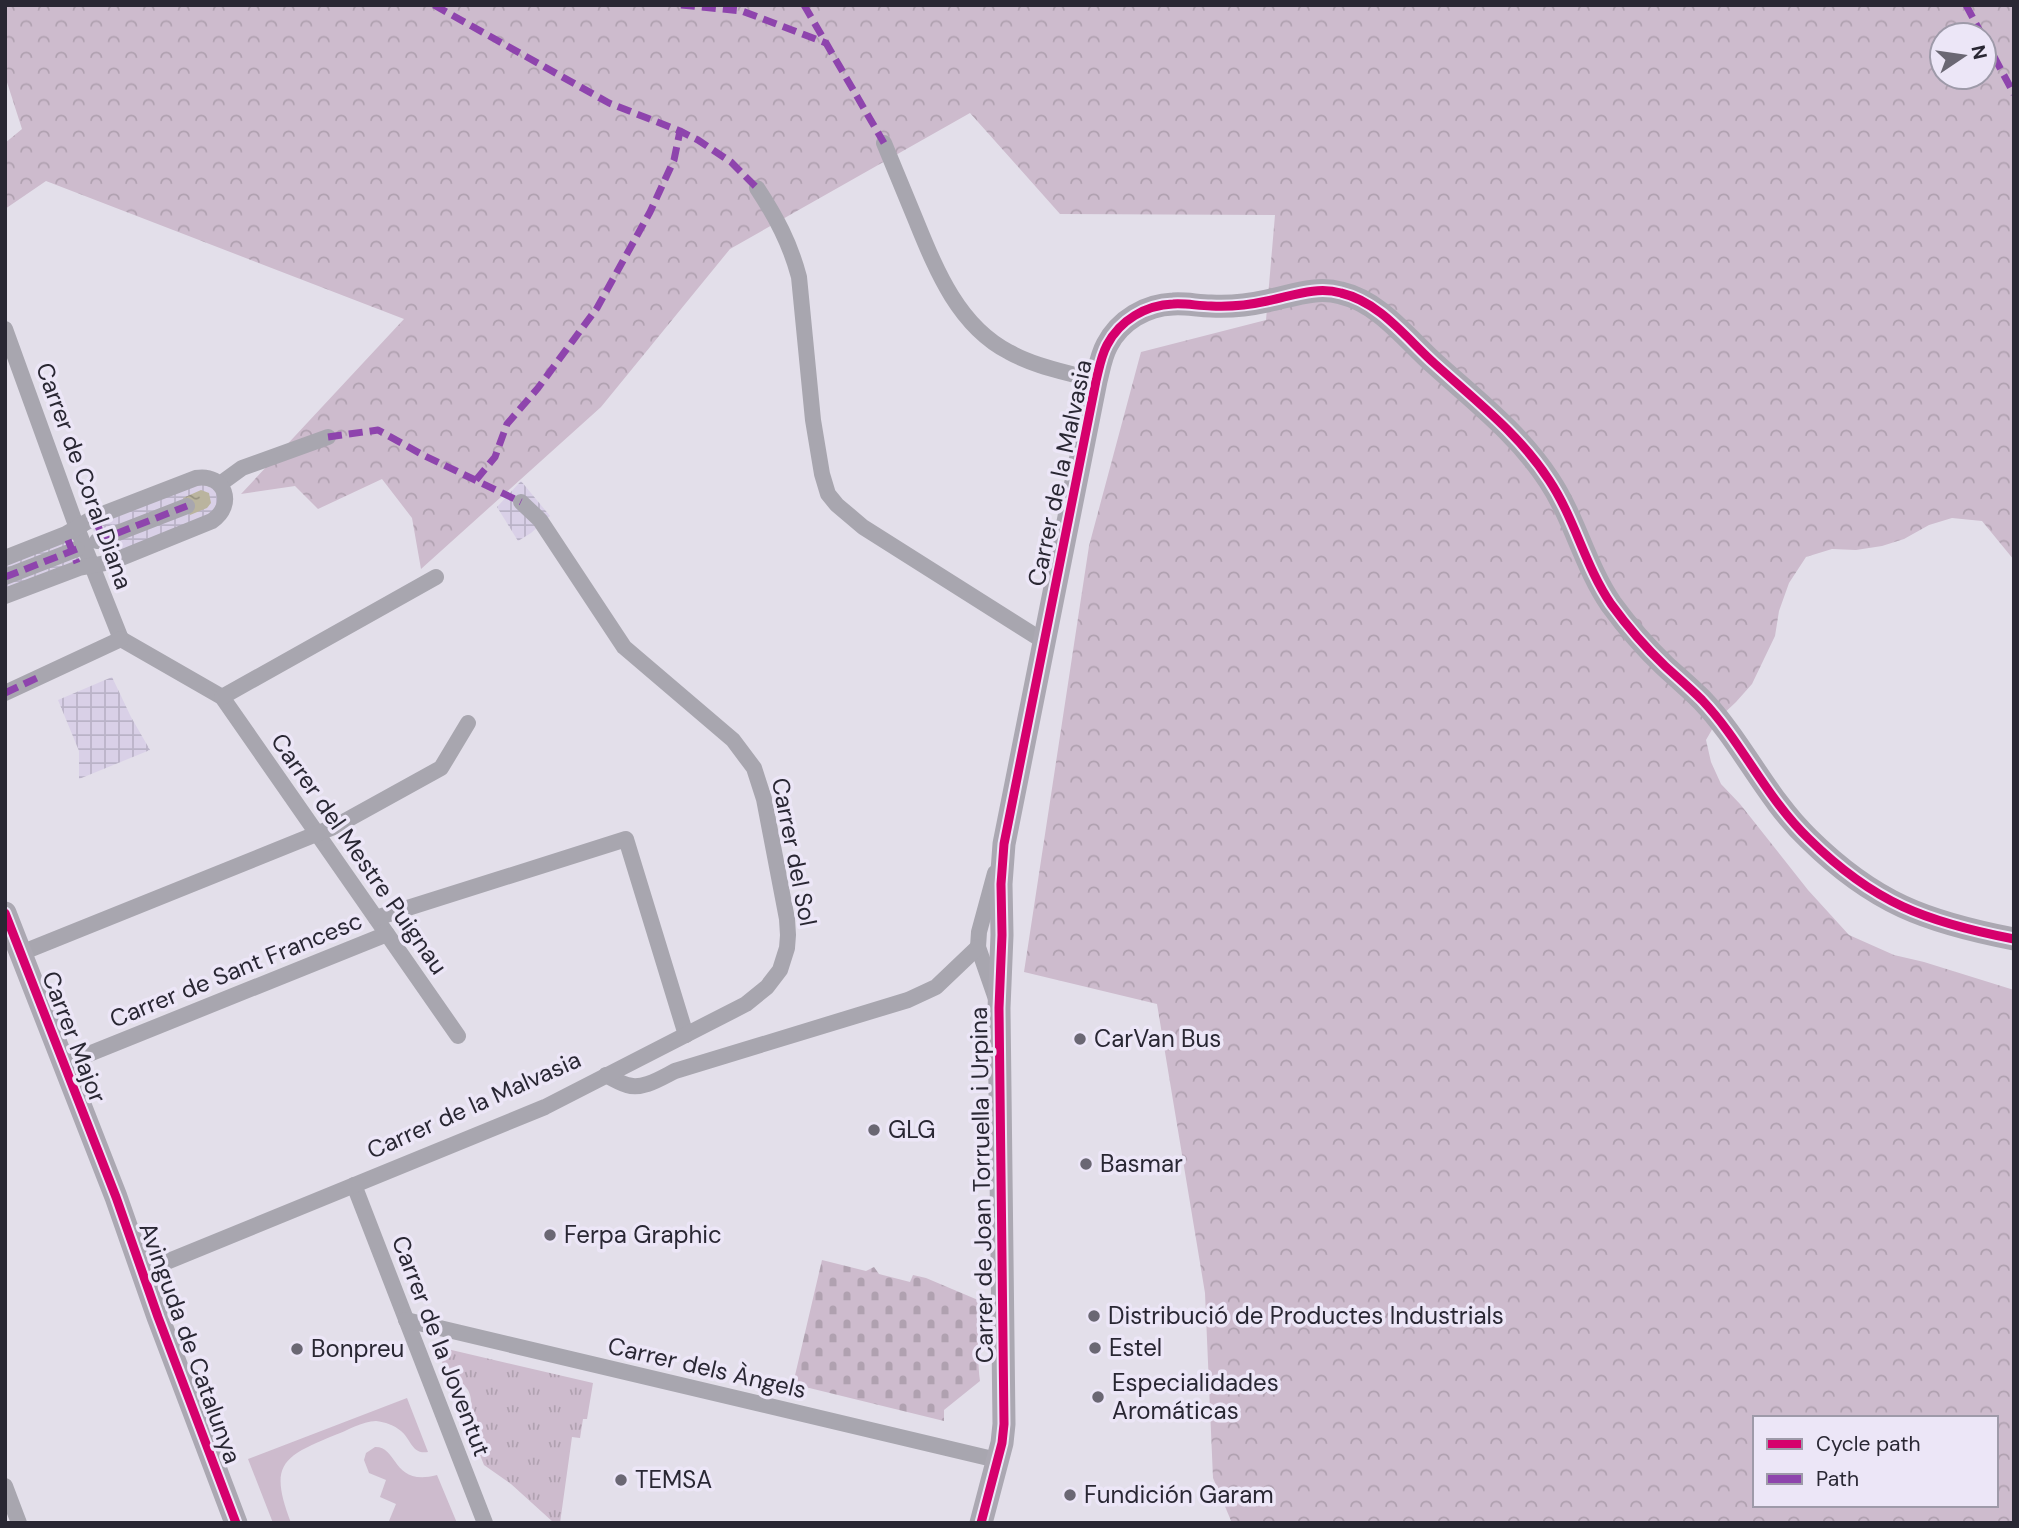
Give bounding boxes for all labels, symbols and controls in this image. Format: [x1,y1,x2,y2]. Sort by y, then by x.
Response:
north arrow [1928,21,1998,91]
text: N [1965,43,1993,62]
street label: Carrer de la Malvasia [1020,357,1099,589]
street label: Carrer de Coral Diana [29,358,140,593]
street label: Carrer del Mestre Puignau [264,727,455,980]
street label: Carrer del Sol [765,775,824,929]
street label: Carrer de Sant Francesc [105,905,367,1034]
street label: Carrer Major [35,967,114,1107]
street label: Carrer de Joan Torruella i Urpina [963,1007,1000,1363]
place label: CarVan Bus [1094,1023,1221,1054]
marker: CarVan Bus [1072,1031,1088,1047]
street label: Carrer de la Malvasia [362,1043,586,1166]
place label: GLG [888,1114,935,1145]
marker: GLG [866,1122,882,1138]
place label: Basmar [1100,1148,1183,1179]
marker: Basmar [1078,1156,1094,1172]
street label: Avinguda de Catalunya [132,1218,249,1468]
place label: Ferpa Graphic [564,1219,722,1250]
marker: Ferpa Graphic [542,1227,558,1243]
street label: Carrer de la Joventut [385,1231,498,1461]
place label: Distribució de Productes Industrials [1108,1300,1504,1331]
marker: Distribució de Productes Industrials [1086,1308,1102,1324]
street label: Carrer dels Àngels [605,1330,809,1405]
place label: Estel [1109,1332,1162,1363]
place label: Bonpreu [311,1333,404,1364]
marker: Estel [1087,1340,1103,1356]
marker: Bonpreu [289,1341,305,1357]
place label: Especialidades Aromáticas [1112,1367,1279,1426]
marker: Especialidades Aromáticas [1090,1389,1106,1405]
legend [1753,1416,1998,1507]
text: Cycle path [1816,1430,1921,1458]
place label: TEMSA [635,1464,712,1495]
text: Path [1816,1465,1859,1493]
marker: TEMSA [613,1472,629,1488]
place label: Fundición Garam [1084,1479,1274,1510]
marker: Fundición Garam [1062,1487,1078,1503]

